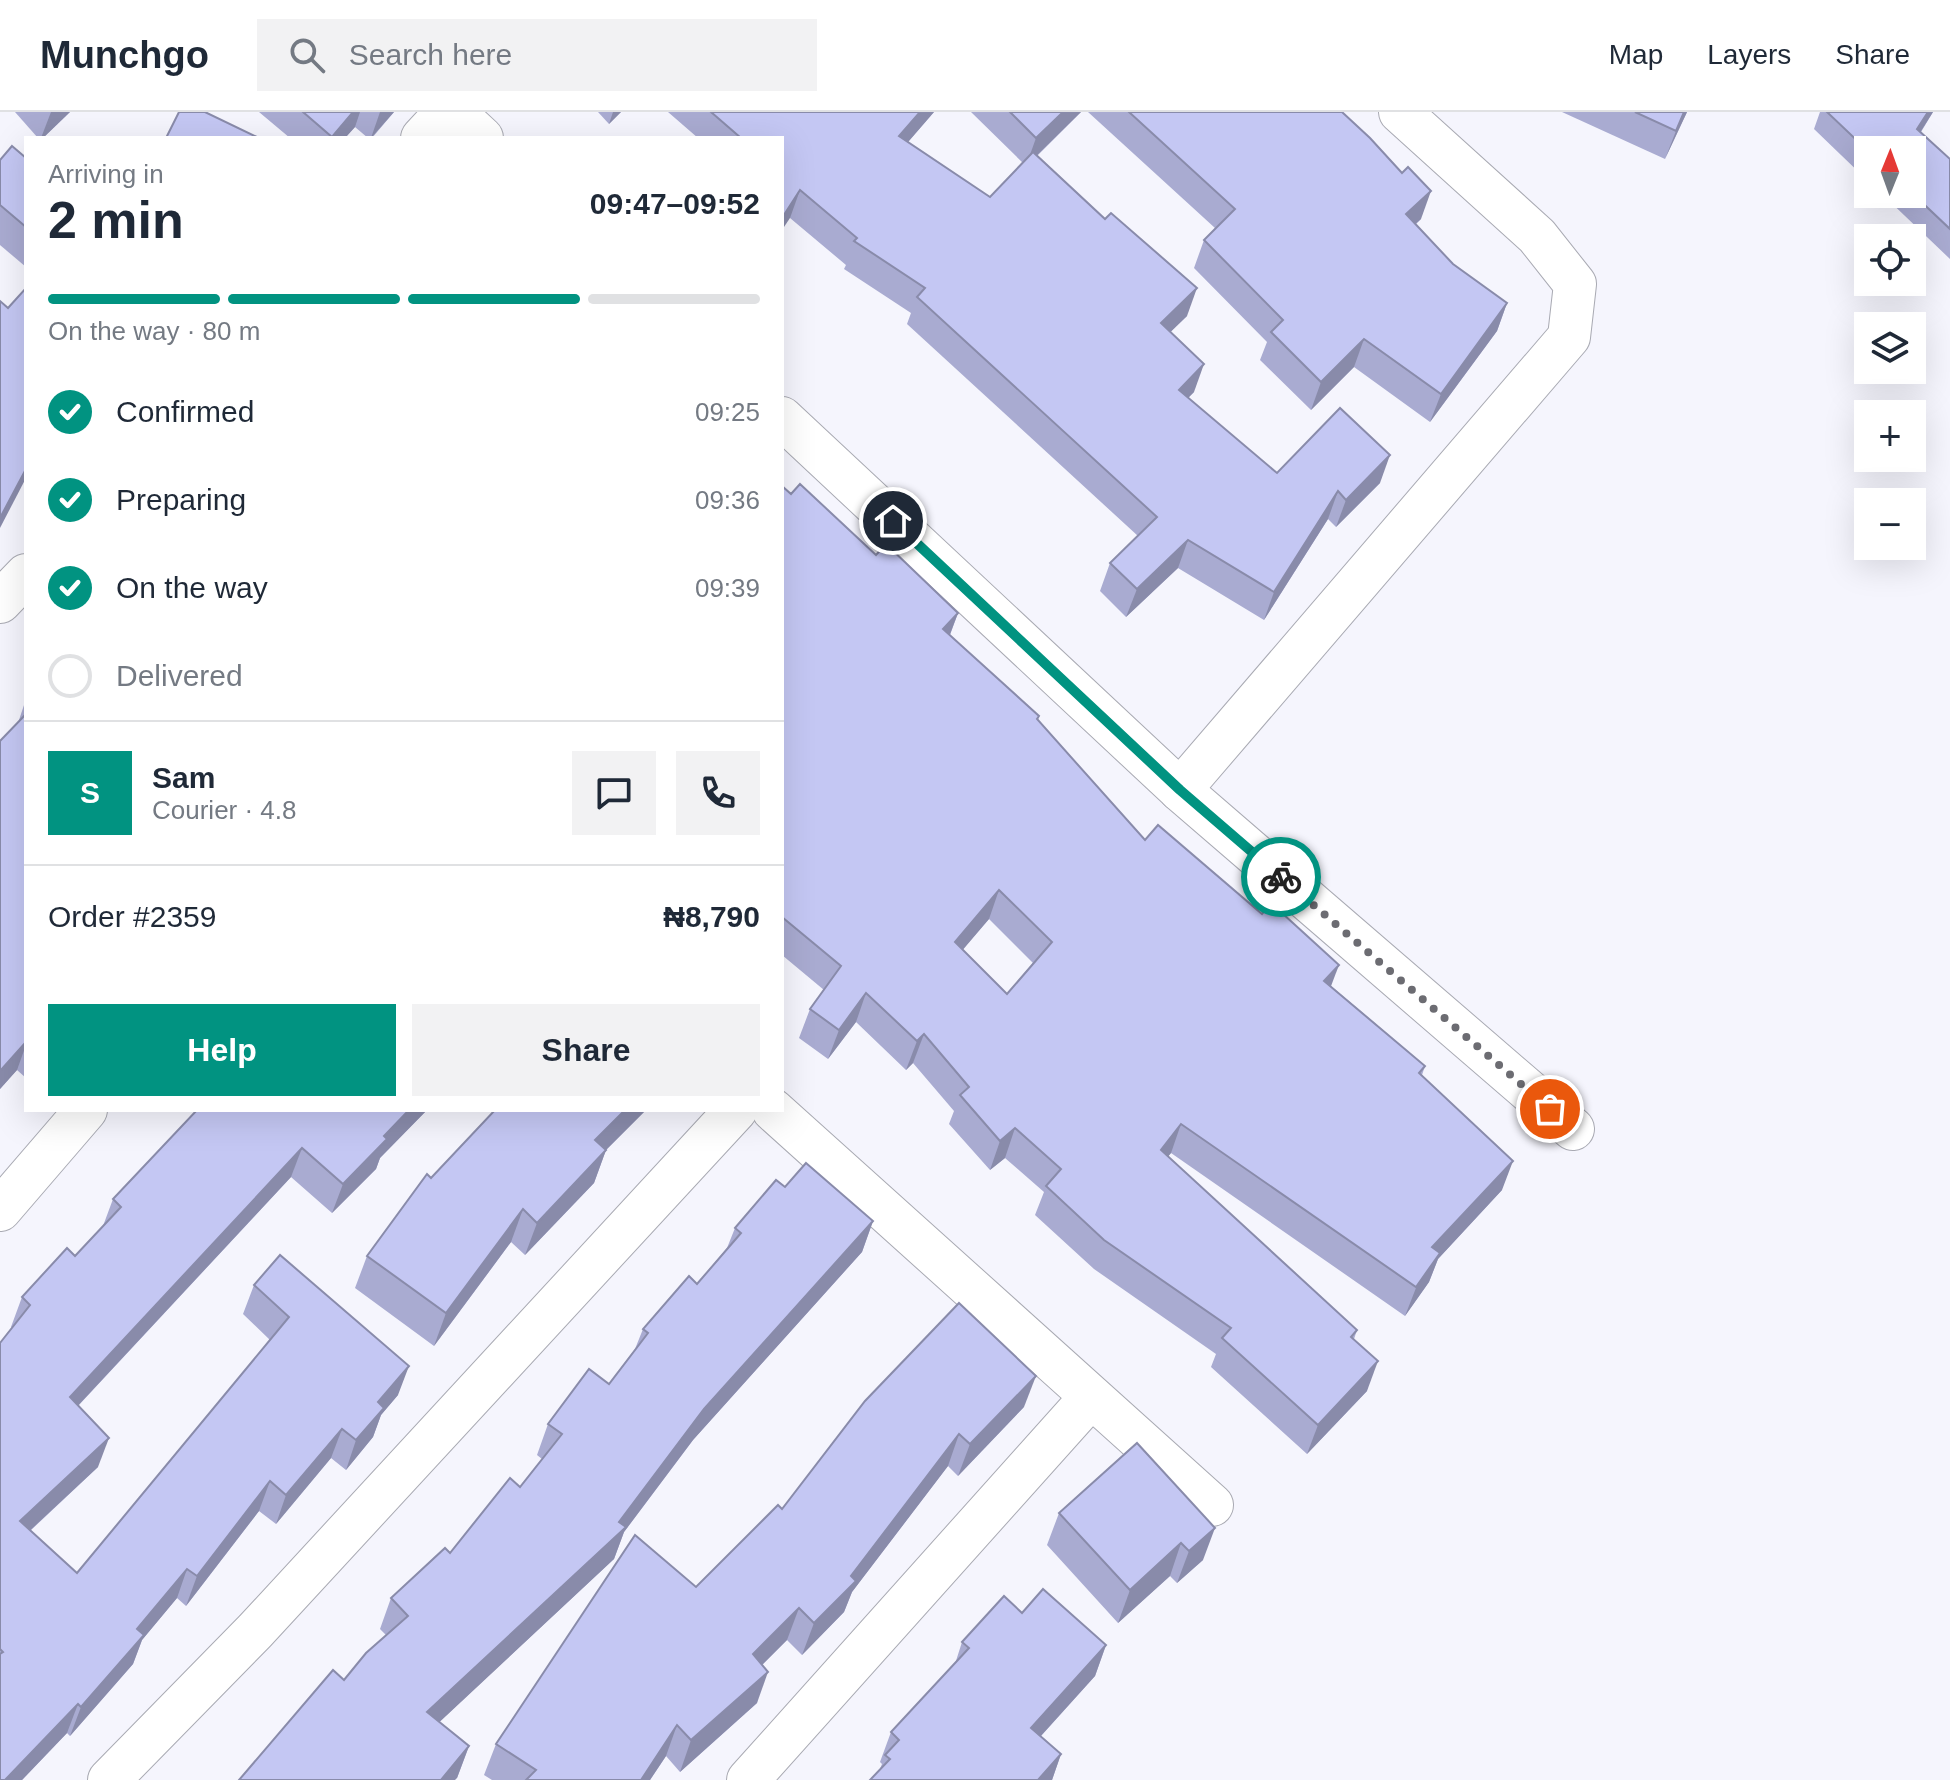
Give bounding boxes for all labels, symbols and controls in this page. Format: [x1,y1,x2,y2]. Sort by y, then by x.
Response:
search box [257,19,817,91]
icon: search [285,33,329,77]
text: Munchgo [40,34,209,76]
text: Search here [349,38,512,71]
text: Map [1609,39,1663,70]
text: Layers [1707,39,1791,70]
text: Share [1835,39,1910,70]
north arrow [1854,136,1926,208]
map controls [1854,136,1926,560]
text: Arriving in [48,159,164,189]
text: 09:47–09:52 [590,187,760,220]
text: 2 min [48,191,184,249]
button: locate [1854,224,1926,296]
button: layers [1854,312,1926,384]
text: On the way · 80 m [48,316,260,346]
icon: check [48,390,92,434]
text: Confirmed [116,395,254,428]
text: 09:25 [695,397,760,427]
button: + [1854,400,1926,472]
icon: check [48,478,92,522]
text: Preparing [116,483,246,516]
text: 09:36 [695,485,760,515]
pin [859,487,927,555]
button: − [1854,488,1926,560]
icon: home [871,499,915,543]
icon: check [48,566,92,610]
text: On the way [116,571,268,604]
text: 09:39 [695,573,760,603]
text: Delivered [116,659,243,692]
button: chat [572,751,656,835]
button: phone [676,751,760,835]
text: Sam [152,761,215,794]
text: S [80,776,100,809]
text: Courier · 4.8 [152,795,297,825]
courier [1241,837,1321,917]
icon: bike [1259,855,1303,899]
text: Order #2359 [48,900,216,933]
text: ₦8,790 [663,900,760,933]
button: Help [48,1004,396,1096]
button: Share [412,1004,760,1096]
pin [1516,1075,1584,1143]
icon: bag [1528,1087,1572,1131]

